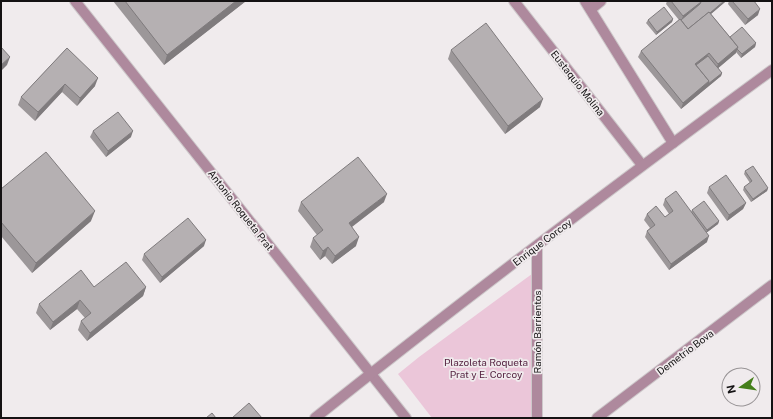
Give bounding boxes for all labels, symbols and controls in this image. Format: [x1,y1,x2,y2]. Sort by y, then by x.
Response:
street label: Eustaquio Molina [549,48,607,118]
street label: Antonio Roqueta Prat [206,167,276,253]
street label: Enrique Corcoy [510,216,574,268]
street label: Ramón Barrientos [531,291,543,373]
street label: Demetrio Bova [654,327,716,377]
park label: Plazoleta Roqueta Prat y E. Corcoy [444,356,528,380]
north arrow [721,367,761,407]
text: N [724,384,738,395]

